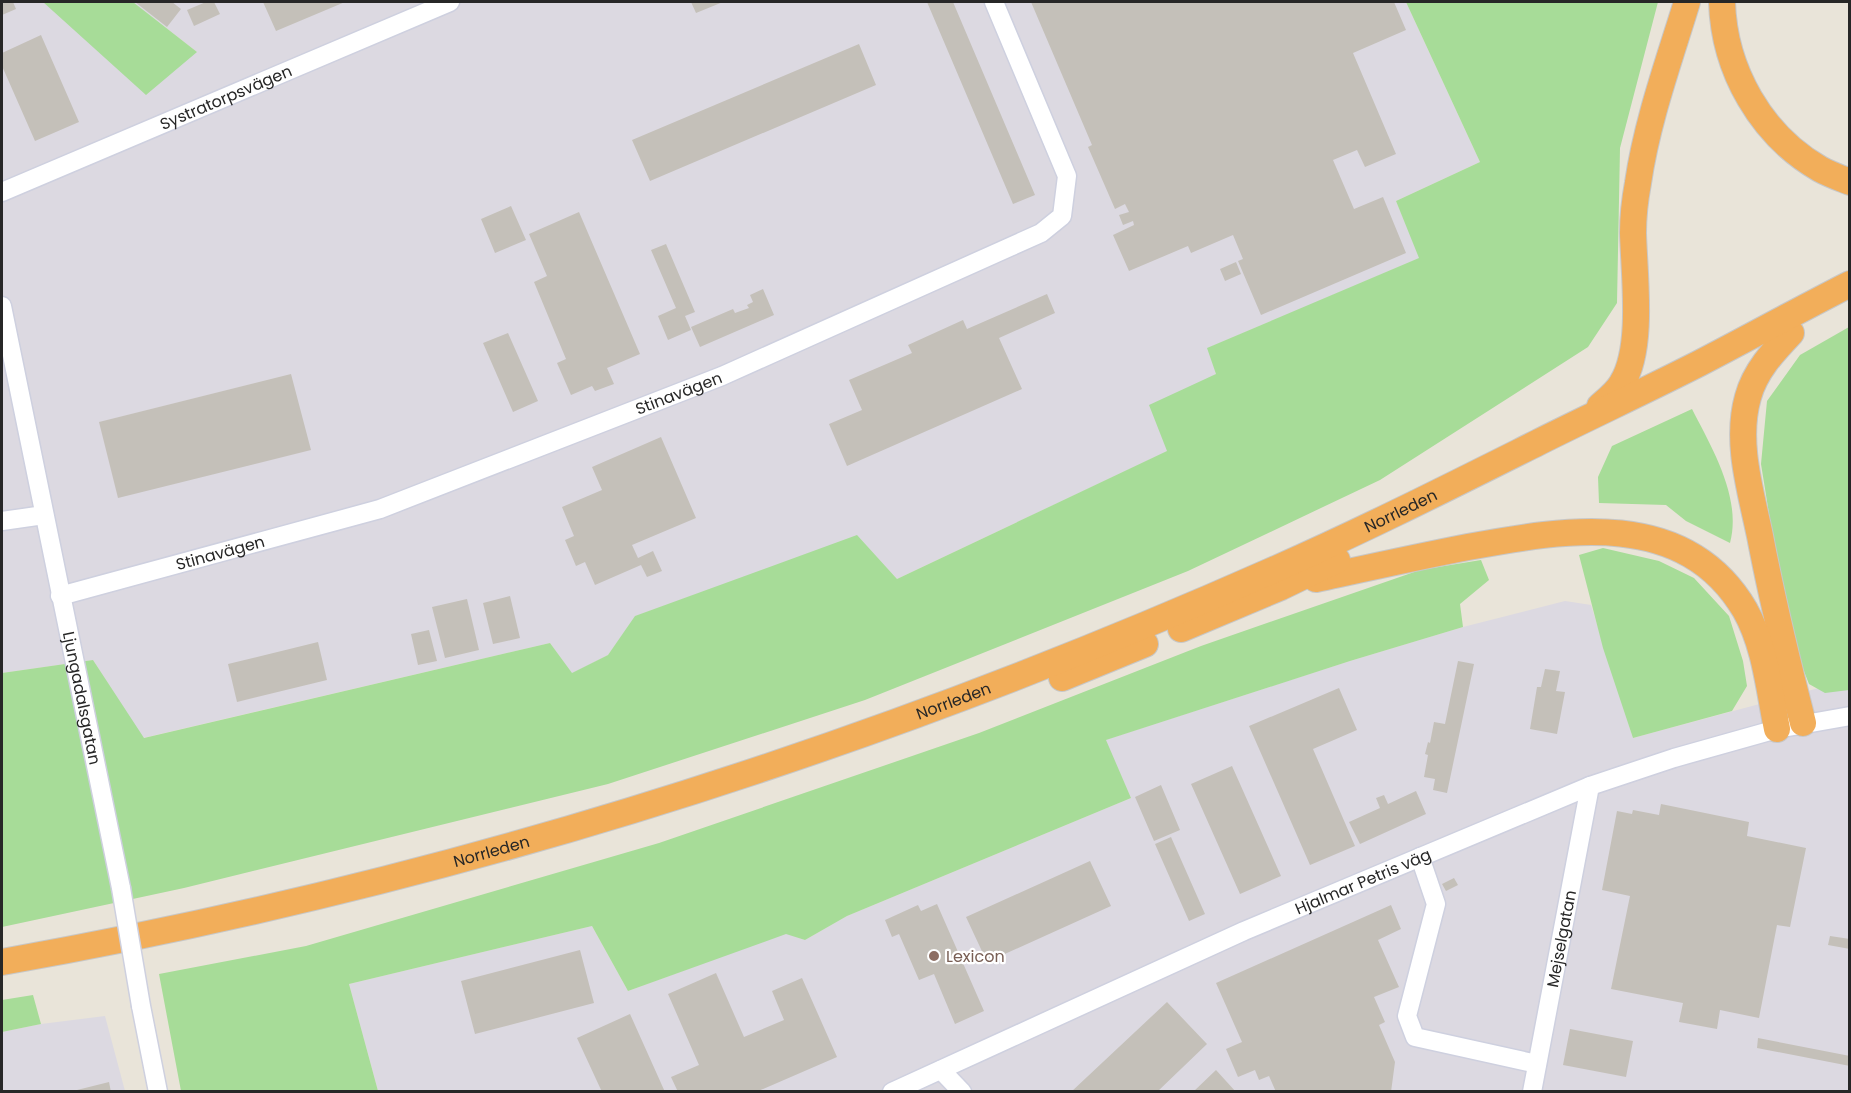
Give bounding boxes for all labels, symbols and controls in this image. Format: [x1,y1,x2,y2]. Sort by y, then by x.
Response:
street label: Systratorpsvägen [156,59,296,136]
street label: Stinavägen [632,366,725,421]
street label: Norrleden [1361,484,1441,539]
street label: Stinavägen [173,530,267,576]
street label: Ljungadalsgatan [57,629,106,767]
street label: Norrleden [913,677,994,726]
street label: Norrleden [451,830,532,873]
street label: Hjalmar Petris väg [1292,843,1435,920]
street label: Mejselgatan [1541,888,1582,989]
place label: Lexicon [946,945,1005,968]
marker: Lexicon [927,949,941,963]

